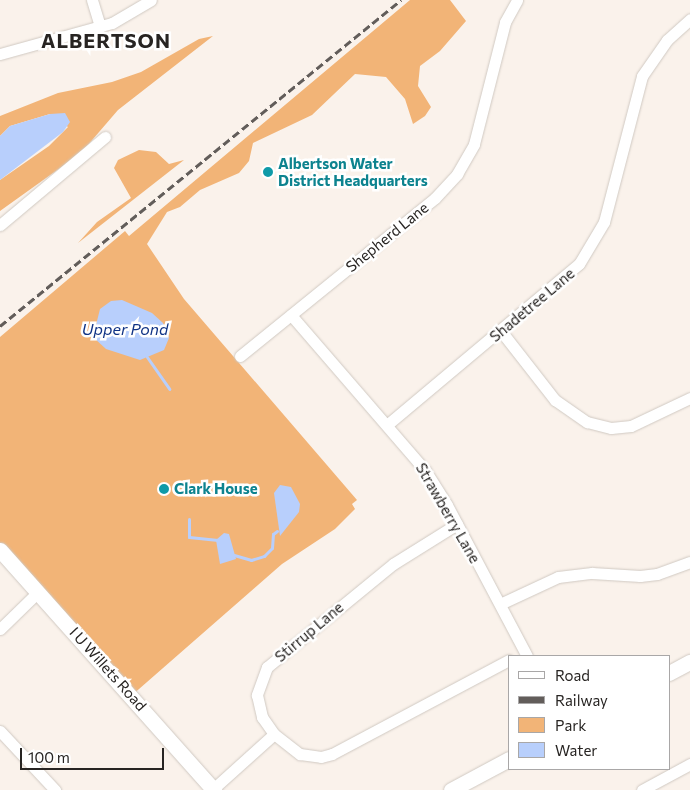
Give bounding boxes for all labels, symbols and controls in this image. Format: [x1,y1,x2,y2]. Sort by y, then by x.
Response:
district label: ALBERTSON [40,28,172,52]
place label: Albertson Water District Headquarters [278,154,428,189]
marker: Albertson Water District Headquarters [262,166,274,178]
street label: Shepherd Lane [342,198,432,276]
street label: Shadetree Lane [486,264,578,346]
water label: Upper Pond [82,319,168,339]
street label: Strawberry Lane [412,460,484,566]
place label: Clark House [174,480,258,498]
marker: Clark House [158,483,170,495]
street label: Stirrup Lane [271,598,347,666]
street label: I U Willets Road [66,623,150,715]
legend [508,655,670,770]
text: Road [555,666,590,684]
text: Railway [555,691,608,709]
text: Park [555,716,586,734]
scale bar [22,738,166,770]
text: Water [555,741,597,759]
text: 100 m [28,748,70,766]

